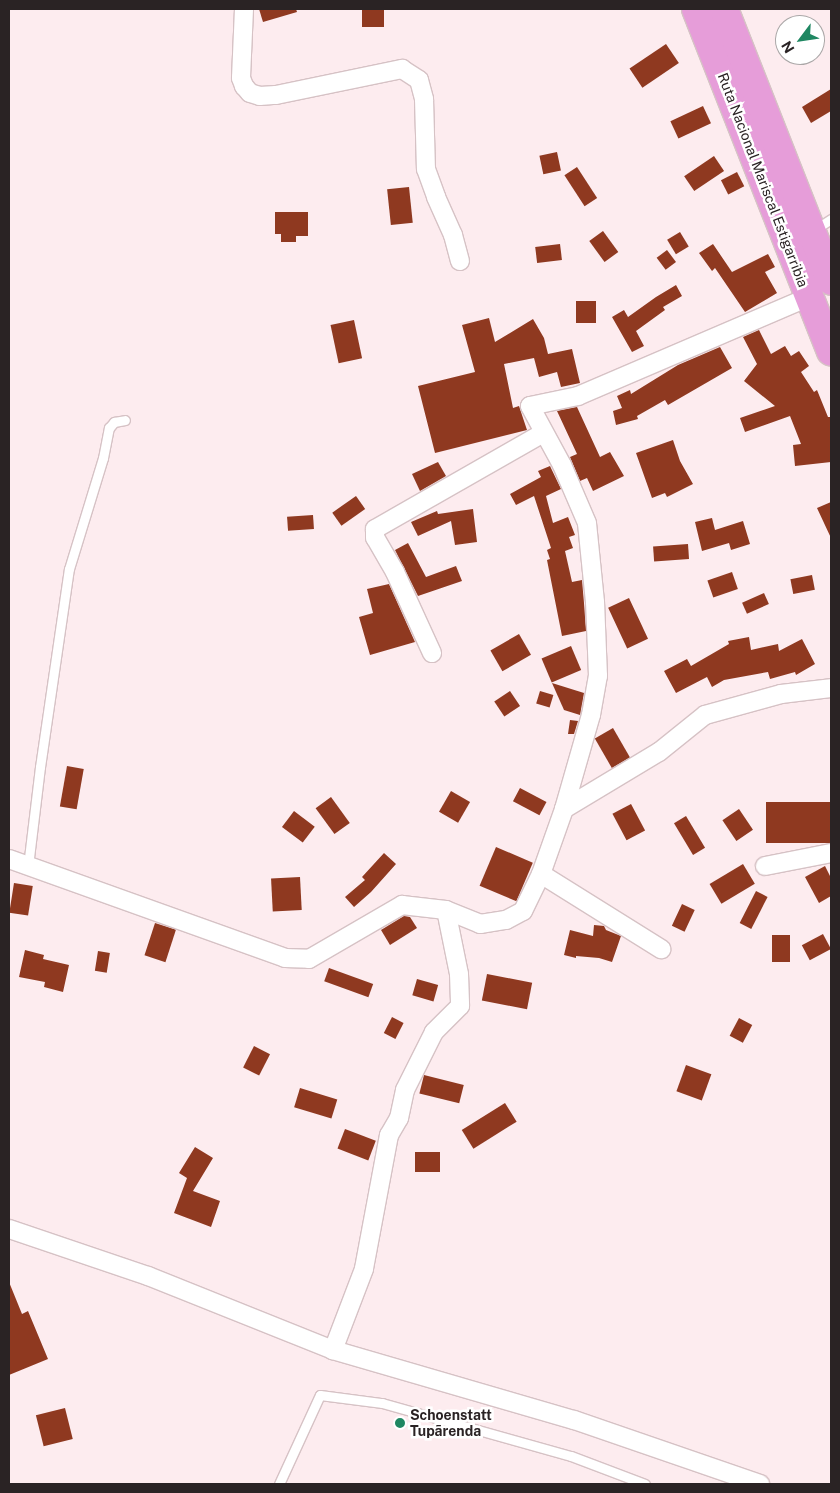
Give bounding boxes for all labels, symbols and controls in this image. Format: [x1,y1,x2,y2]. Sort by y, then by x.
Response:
north arrow [775,15,825,65]
text: N [778,38,798,56]
street label: Ruta Nacional Mariscal Estigarribia [714,70,812,290]
place label: Schoenstatt Tupãrenda [410,1407,492,1440]
marker: Schoenstatt Tupãrenda [394,1417,406,1429]

